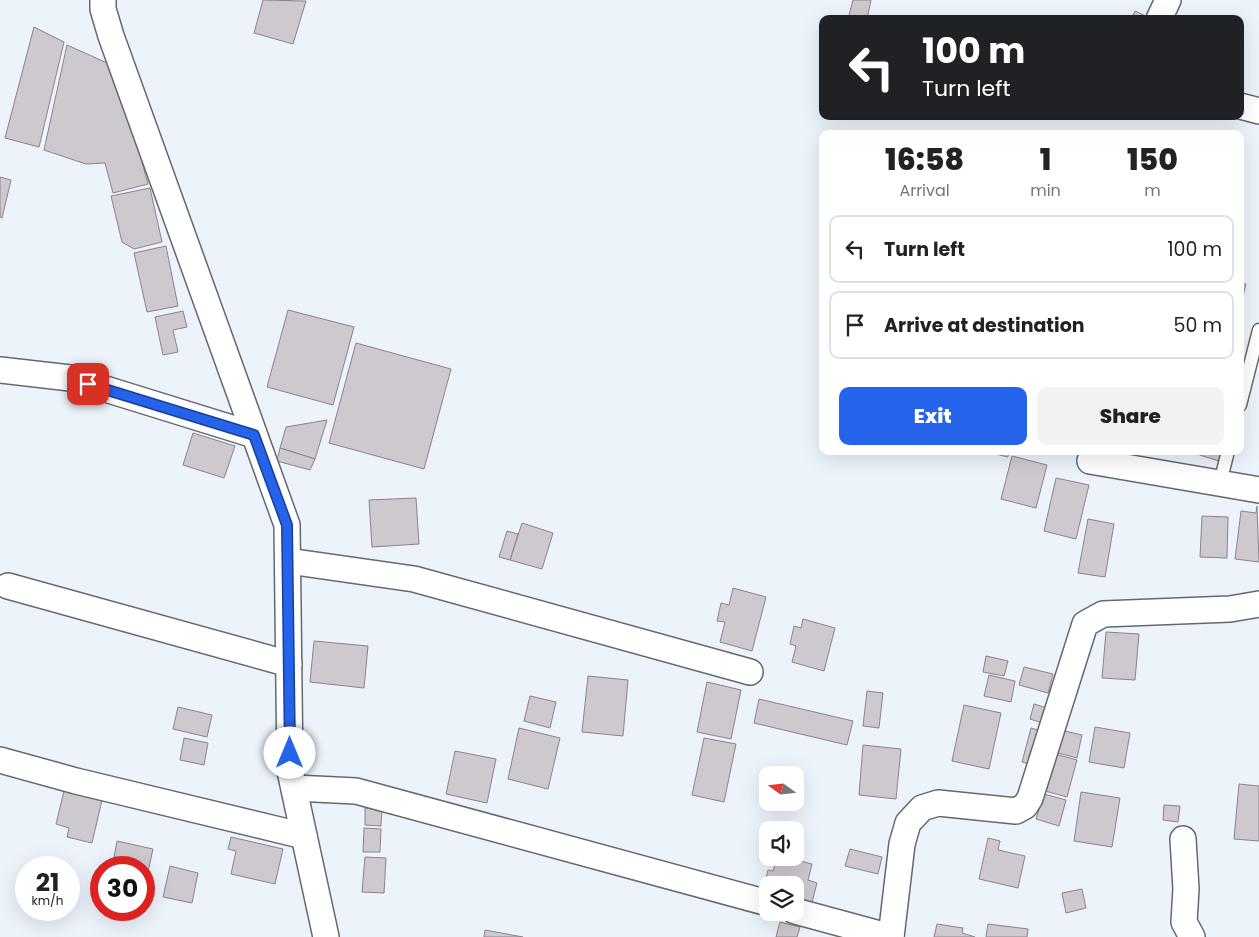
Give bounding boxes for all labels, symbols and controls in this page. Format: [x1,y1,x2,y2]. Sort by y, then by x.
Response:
text: 100 m [922,26,1025,75]
icon: left [839,35,904,100]
text: Turn left [922,73,1010,104]
text: 16:58 [885,138,964,181]
text: 1 [1040,138,1051,181]
text: 150 [1127,138,1178,181]
text: Arrival [899,179,950,202]
text: min [1030,179,1061,202]
text: m [1144,179,1161,202]
icon: left [841,235,869,263]
text: Turn left [884,236,965,263]
text: 100 m [1167,236,1222,263]
icon: arrive [841,311,869,339]
text: Arrive at destination [884,312,1085,339]
text: 50 m [1173,312,1222,339]
pin [67,363,109,405]
icon: arrive [74,370,102,398]
button: Exit [839,387,1027,445]
button: Share [1037,387,1224,445]
position arrow [263,726,315,778]
north arrow [759,766,804,811]
map controls [759,766,804,921]
button: sound [759,821,804,866]
speed limit sign: 30 [90,856,155,921]
text: 21 [36,865,59,900]
button: layers [759,876,804,921]
text: km/h [32,892,63,909]

